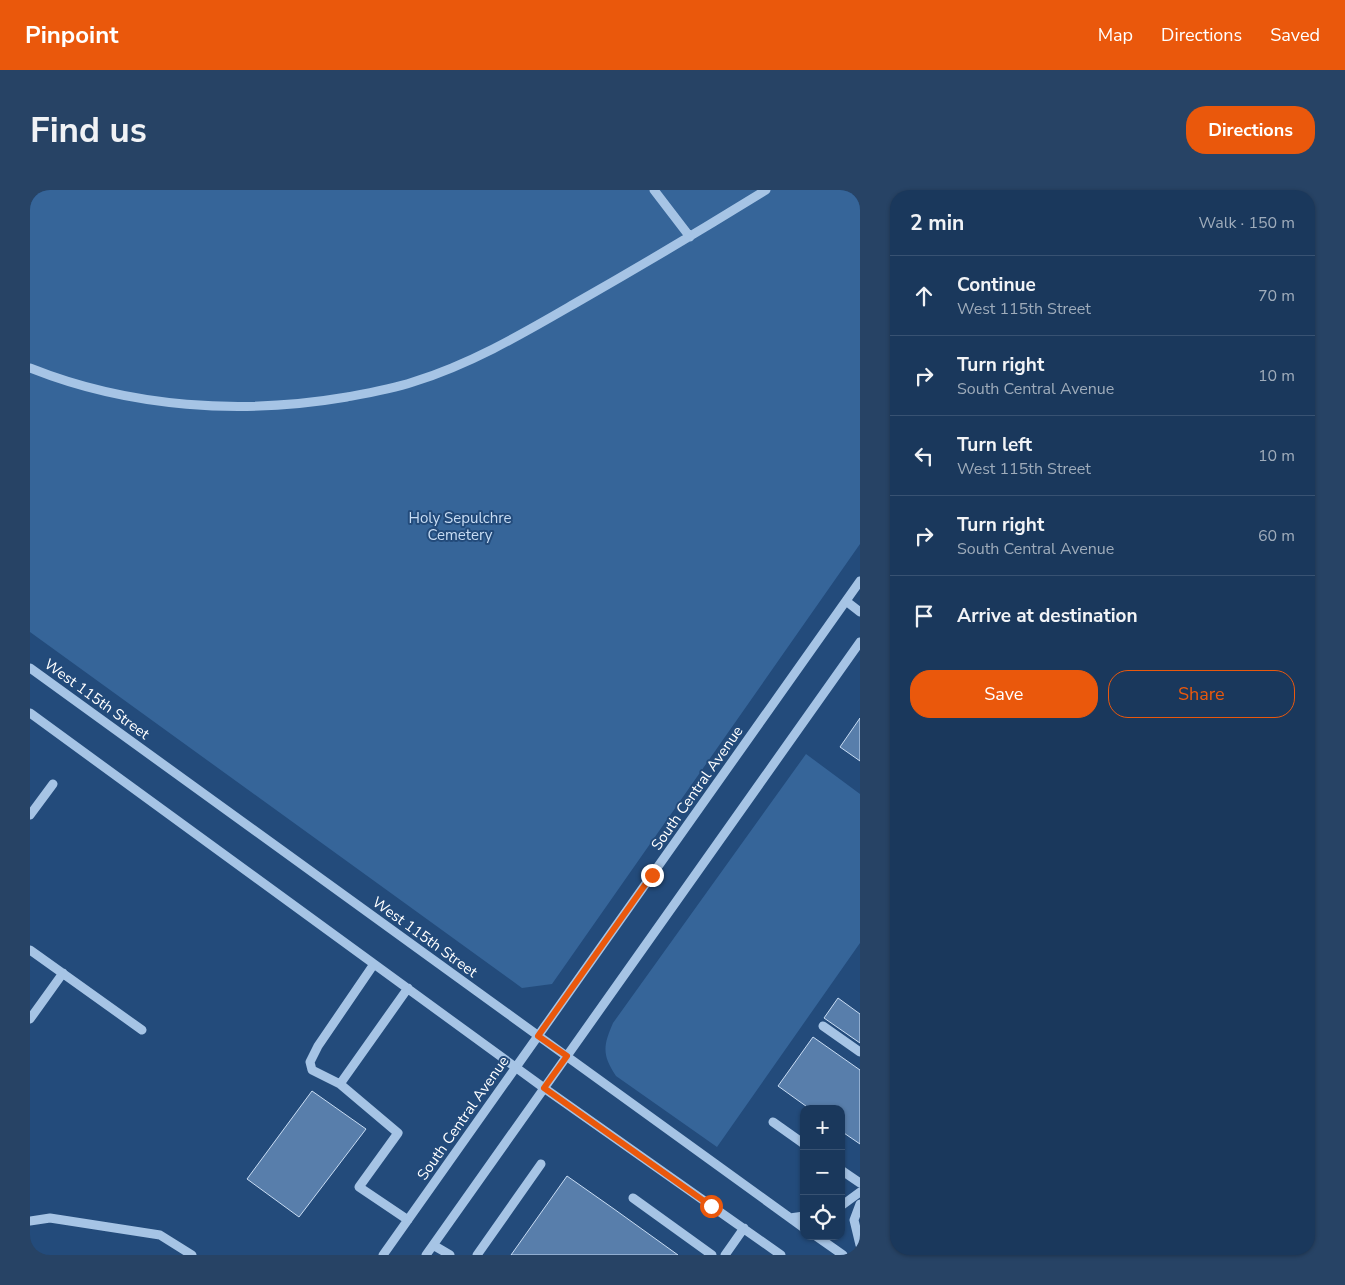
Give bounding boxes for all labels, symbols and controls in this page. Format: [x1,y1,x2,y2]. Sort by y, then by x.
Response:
text: Pinpoint [25,19,118,51]
text: Map [1098,23,1133,47]
text: Directions [1161,23,1242,47]
text: Saved [1270,23,1320,47]
button: Directions [1186,106,1315,154]
text: Find us [30,107,147,154]
text: 2 min [910,209,964,237]
text: Walk · 150 m [1199,212,1295,234]
text: Continue [957,272,1036,298]
icon: ahead [910,282,938,310]
text: 70 m [1258,285,1295,307]
text: West 115th Street [957,298,1091,320]
text: Turn right [957,352,1044,378]
icon: right [910,362,938,390]
text: 10 m [1258,365,1295,387]
text: South Central Avenue [957,378,1114,400]
text: Turn left [957,432,1032,458]
icon: left [910,442,938,470]
text: 10 m [1258,445,1295,467]
text: West 115th Street [957,458,1091,480]
park label: Holy Sepulchre Cemetery [408,508,512,545]
text: Turn right [957,512,1044,538]
icon: right [910,522,938,550]
text: 60 m [1258,525,1295,547]
text: South Central Avenue [957,538,1114,560]
icon: arrive [910,602,938,630]
text: Arrive at destination [957,603,1138,629]
street label: West 115th Street [40,654,154,744]
button: Save [910,670,1098,718]
button: Share [1108,670,1295,718]
street label: South Central Avenue [647,722,748,854]
route end [641,864,664,887]
street label: West 115th Street [368,892,482,982]
street label: South Central Avenue [413,1052,514,1184]
map controls [800,1105,845,1240]
button: + [800,1105,845,1150]
button: − [800,1150,845,1195]
route start [700,1195,723,1218]
button: locate [800,1195,845,1240]

